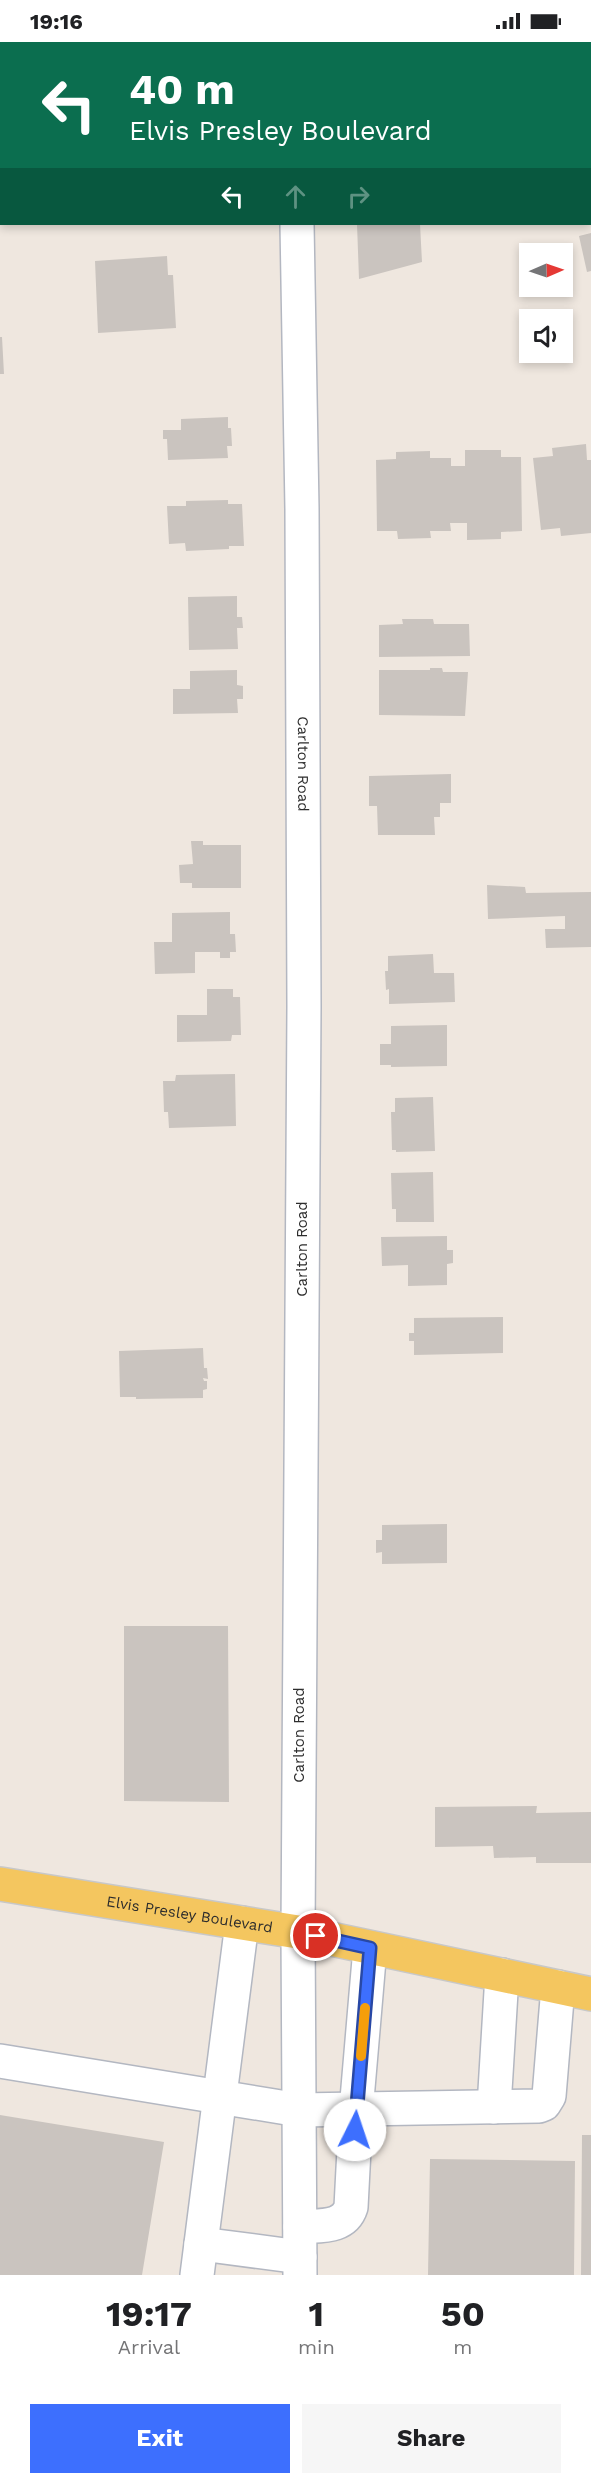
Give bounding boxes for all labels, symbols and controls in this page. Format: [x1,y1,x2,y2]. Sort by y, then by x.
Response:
text: 19:16 [30,9,83,34]
text: 40 m [129,65,235,114]
icon: left [30,66,108,144]
text: Elvis Presley Boulevard [129,115,432,147]
icon: left [216,180,249,213]
icon: ahead [279,180,312,213]
icon: right [342,180,375,213]
north arrow [519,243,573,297]
map controls [519,243,573,363]
button: sound [519,309,573,363]
street label: Carlton Road [294,716,312,812]
street label: Carlton Road [293,1201,311,1297]
street label: Carlton Road [290,1687,308,1783]
street label: Elvis Presley Boulevard [105,1892,274,1937]
pin [290,1910,341,1961]
icon: arrive [299,1919,332,1952]
position arrow [323,2098,387,2162]
text: 19:17 [106,2293,192,2335]
text: 1 [309,2293,324,2335]
text: 50 [441,2293,485,2335]
text: Arrival [118,2335,180,2359]
text: min [298,2335,335,2359]
text: m [453,2335,472,2359]
button: Exit [30,2404,290,2473]
button: Share [302,2404,561,2473]

